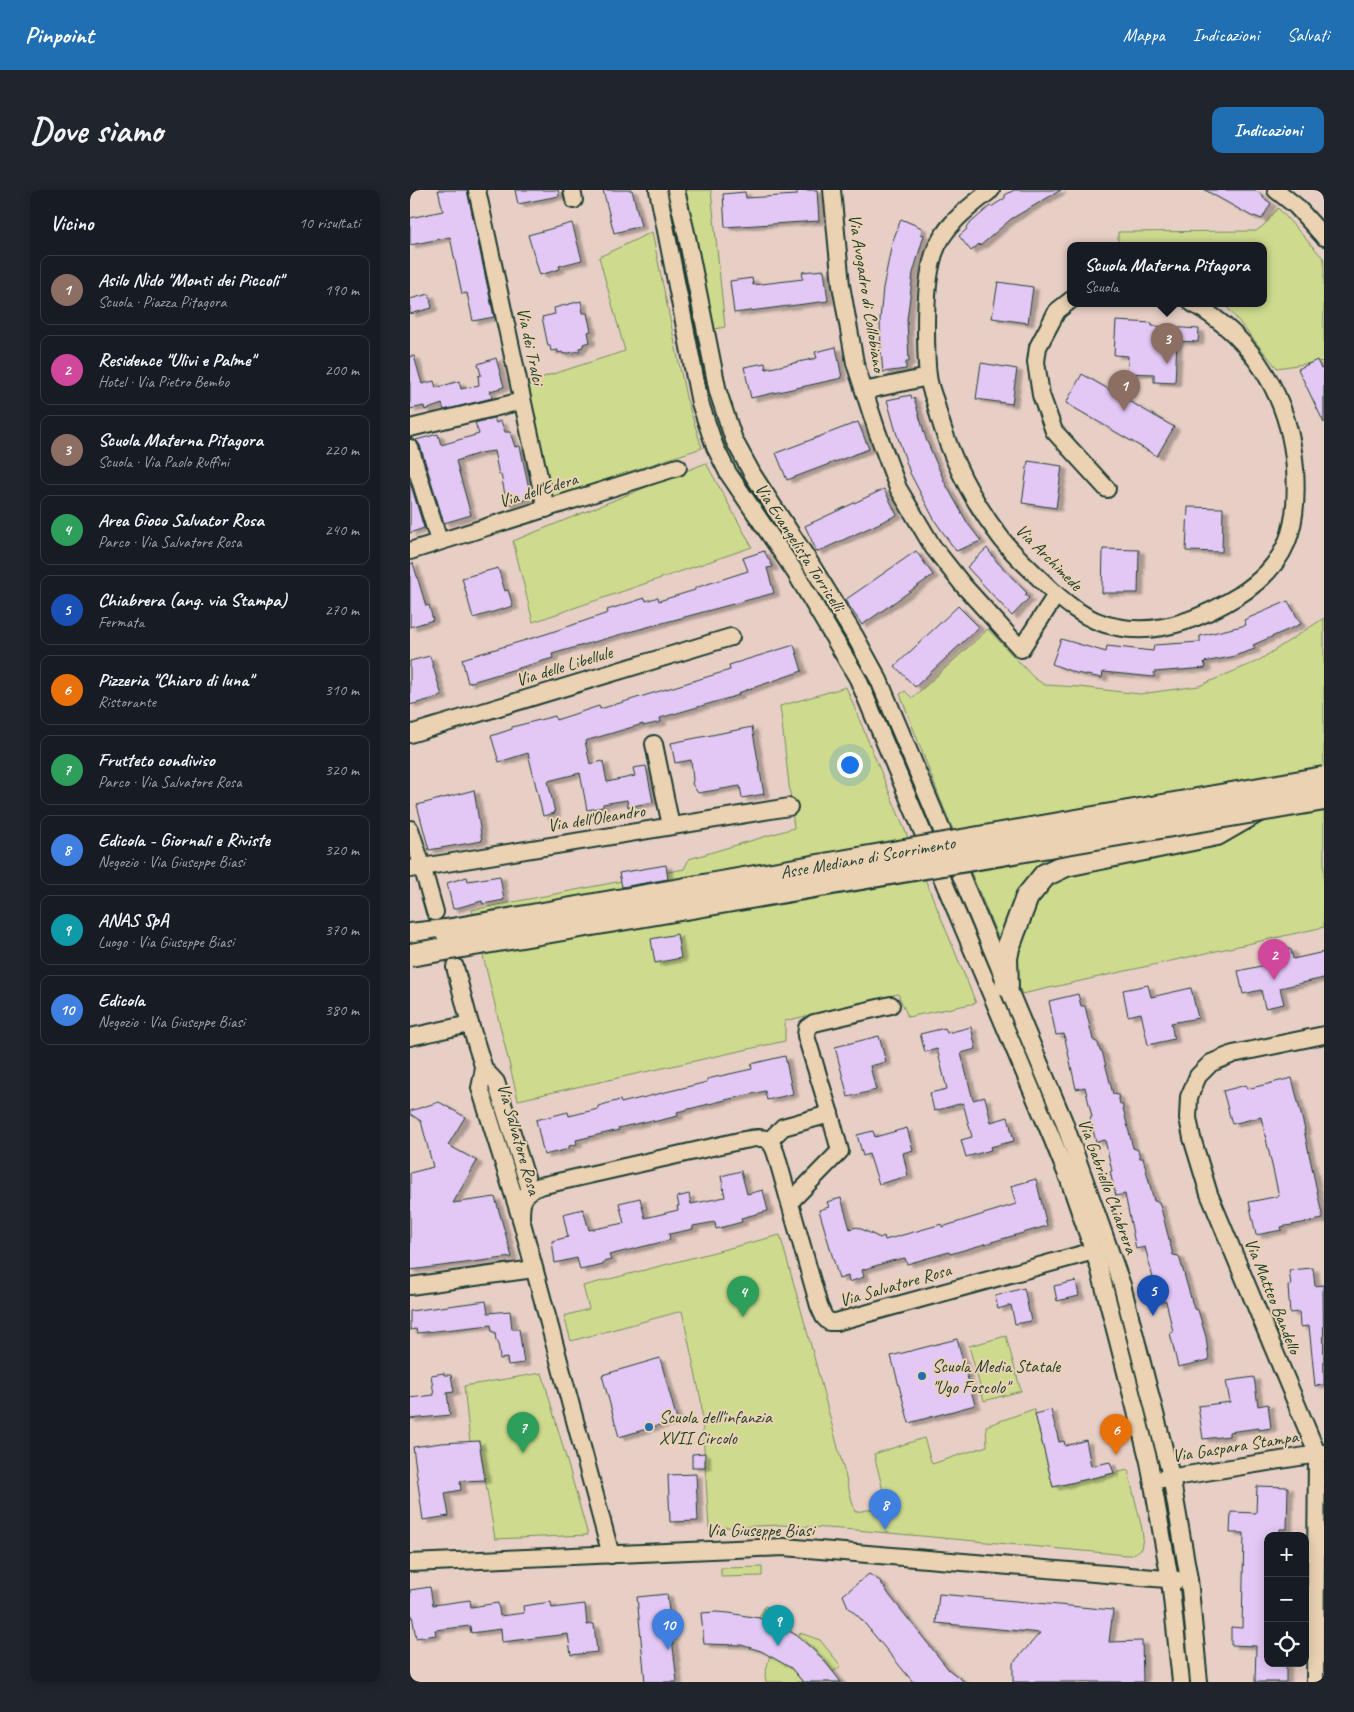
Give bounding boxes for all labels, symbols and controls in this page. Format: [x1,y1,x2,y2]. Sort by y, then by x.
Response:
text: Pinpoint [25,20,94,50]
text: Mappa [1123,24,1165,46]
text: Indicazioni [1193,24,1259,46]
text: Salvati [1287,24,1329,46]
button: Indicazioni [1212,107,1324,153]
text: Dove siamo [30,108,163,153]
text: Vicino [50,210,93,236]
text: 10 risultati [299,213,360,233]
street label: Via Avogadro di Collobiano [844,213,891,375]
popup [1067,242,1267,307]
text: Scuola Materna Pitagora [1085,253,1249,277]
text: Asilo Nido "Monti dei Piccoli" [98,268,283,292]
text: Scuola [1085,277,1119,297]
text: 1 [63,280,71,300]
text: 190 m [325,280,359,300]
text: Scuola · Piazza Pitagora [98,292,227,312]
street label: Via dei Tralci [512,305,550,389]
pin: 3 [1151,323,1183,364]
text: Residence "Ulivi e Palme" [98,348,255,372]
text: 2 [63,360,71,380]
text: 200 m [325,360,359,380]
pin: 1 [1108,370,1140,411]
text: Hotel · Via Pietro Bembo [98,372,229,392]
text: Scuola Materna Pitagora [98,428,263,452]
text: 3 [63,440,71,460]
text: 220 m [325,440,359,460]
text: Scuola · Via Paolo Ruffini [98,452,229,472]
street label: Via dell'Edera [496,467,582,512]
street label: Via Evangelista Torricelli [750,479,851,617]
text: Area Gioco Salvator Rosa [98,508,264,532]
street label: Via Archimede [1011,519,1088,596]
text: 4 [63,520,71,540]
text: 240 m [325,520,359,540]
text: Parco · Via Salvatore Rosa [98,532,242,552]
text: Chiabrera (ang. via Stampa) [98,588,287,612]
text: 5 [64,600,70,620]
text: 270 m [325,600,359,620]
text: Fermata [98,612,144,632]
street label: Via delle Libellule [513,641,616,691]
text: Pizzeria "Chiaro di luna" [98,668,253,692]
text: 6 [63,680,71,700]
text: 310 m [325,680,359,700]
text: Ristorante [98,692,156,712]
text: Frutteto condiviso [98,748,215,772]
your location [837,752,863,778]
text: 7 [63,760,71,780]
text: 320 m [325,760,359,780]
text: Parco · Via Salvatore Rosa [98,772,242,792]
street label: Via dell'Oleandro [546,799,648,837]
text: Edicola - Giornali e Riviste [98,828,270,852]
street label: Asse Mediano di Scorrimento [779,831,958,884]
text: 8 [63,840,71,860]
text: 320 m [325,840,359,860]
text: Negozio · Via Giuseppe Biasi [98,852,245,872]
text: ANAS SpA [98,908,169,932]
text: 9 [63,920,71,940]
text: 370 m [325,920,359,940]
text: Luogo · Via Giuseppe Biasi [98,932,234,952]
pin: 2 [1258,939,1290,980]
text: Edicola [98,988,145,1012]
text: 10 [60,1000,74,1020]
text: 380 m [325,1000,359,1020]
text: Negozio · Via Giuseppe Biasi [98,1012,245,1032]
street label: Via Salvatore Rosa [493,1081,546,1199]
street label: Via Gabriello Chiabrera [1073,1115,1143,1258]
street label: Via Matteo Bandello [1240,1235,1307,1359]
street label: Via Salvatore Rosa [837,1258,955,1311]
pin: 5 [1137,1275,1169,1316]
pin: 4 [727,1276,759,1317]
place label: Scuola Media Statale "Ugo Foscolo" [932,1355,1061,1398]
marker: Scuola Media Statale "Ugo Foscolo" [916,1370,928,1382]
place label: Scuola dell'infanzia XVII Circolo [659,1406,773,1449]
pin: 7 [507,1412,539,1453]
pin: 6 [1100,1414,1132,1455]
marker: Scuola dell'infanzia XVII Circolo [643,1421,655,1433]
street label: Via Gaspara Stampa [1171,1425,1301,1467]
pin: 8 [869,1489,901,1530]
street label: Via Giuseppe Biasi [706,1519,817,1541]
map controls [1264,1532,1309,1667]
button: + [1264,1532,1309,1577]
button: − [1264,1577,1309,1622]
pin: 9 [762,1605,794,1646]
pin: 10 [652,1609,684,1650]
button: locate [1264,1622,1309,1667]

